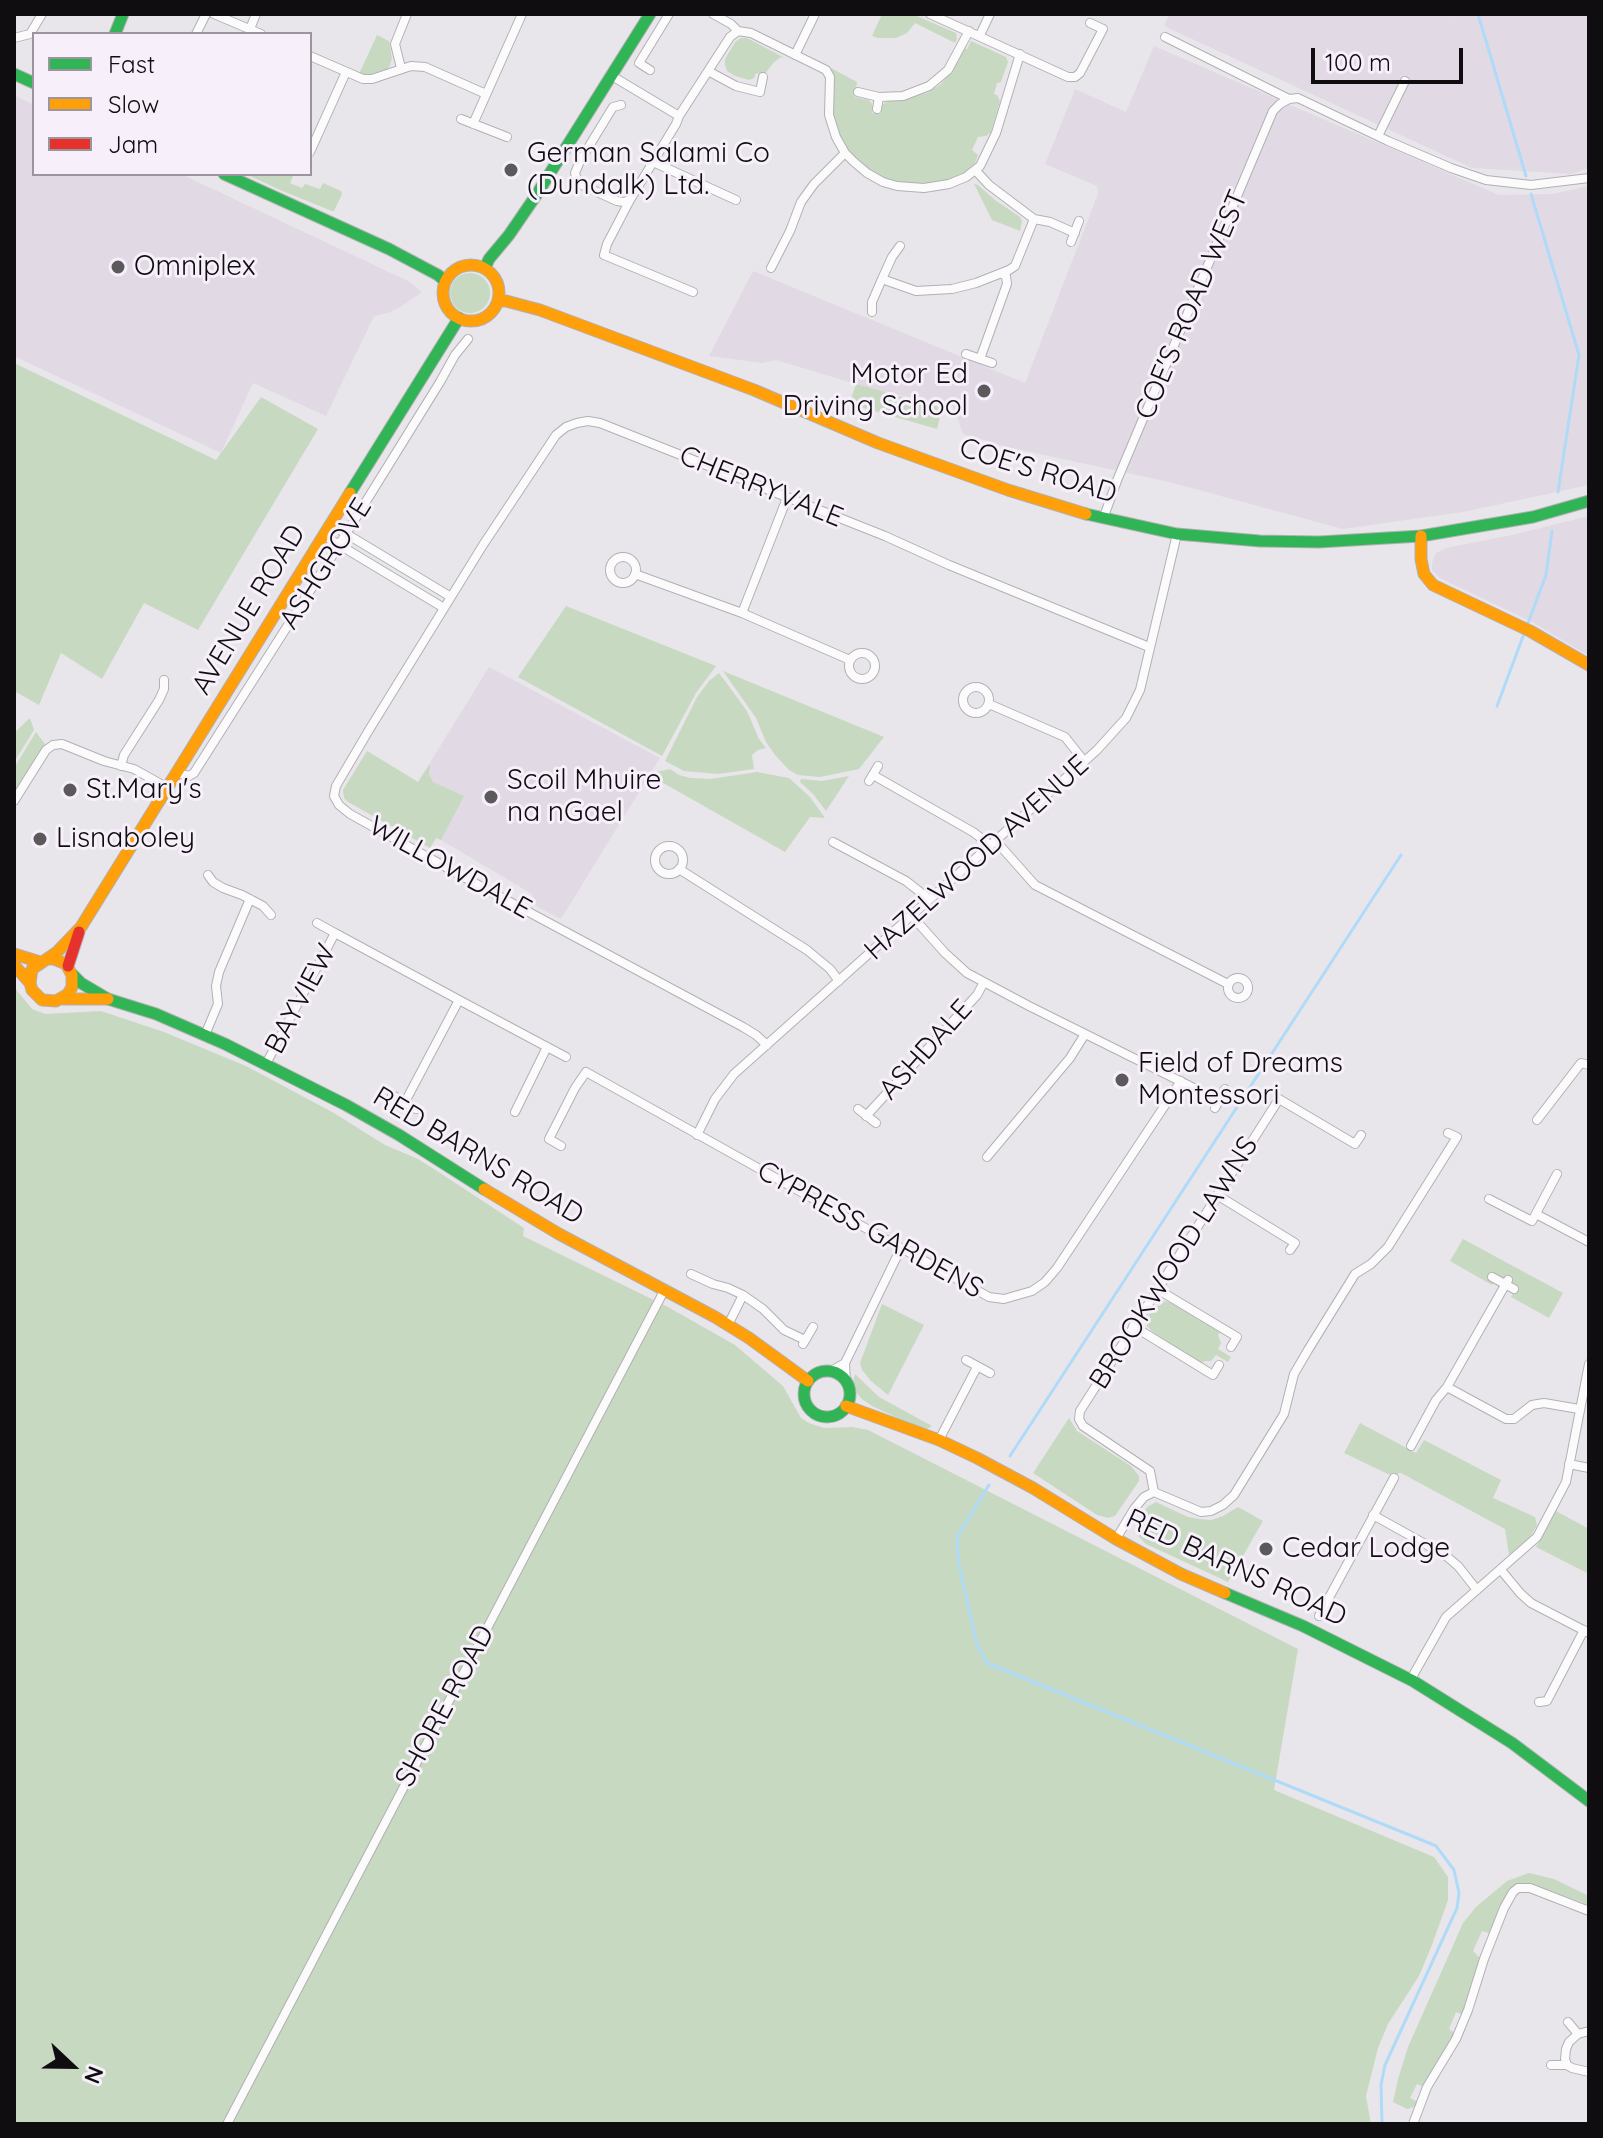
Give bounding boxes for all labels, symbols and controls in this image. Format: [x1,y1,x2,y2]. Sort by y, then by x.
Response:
legend [32,32,312,176]
scale bar [1315,32,1467,82]
text: 100 m [1325,47,1391,77]
text: Fast [108,49,155,79]
text: Slow [108,89,159,119]
text: Jam [108,129,158,159]
place label: German Salami Co (Dundalk) Ltd. [527,137,770,203]
marker: German Salami Co (Dundalk) Ltd. [502,161,520,179]
street label: COE'S ROAD WEST [1129,185,1255,425]
place label: Omniplex [134,250,255,284]
marker: Omniplex [109,258,127,276]
place label: Motor Ed Driving School [783,358,968,424]
marker: Motor Ed Driving School [975,382,993,400]
street label: COE'S ROAD [955,431,1121,511]
street label: CHERRYVALE [674,439,848,535]
street label: ASHGROVE [273,493,379,635]
street label: AVENUE ROAD [185,519,313,701]
street label: HAZELWOOD AVENUE [858,748,1096,968]
place label: Scoil Mhuire na nGael [507,764,661,830]
place label: St.Mary's [86,773,202,807]
marker: St.Mary's [61,781,79,799]
marker: Scoil Mhuire na nGael [482,788,500,806]
street label: WILLOWDALE [363,809,537,927]
place label: Lisnaboley [56,822,195,856]
marker: Lisnaboley [31,830,49,848]
street label: BAYVIEW [258,938,344,1060]
street label: ASHDALE [872,993,980,1107]
place label: Field of Dreams Montessori [1138,1047,1343,1113]
marker: Field of Dreams Montessori [1113,1071,1131,1089]
street label: RED BARNS ROAD [367,1080,589,1232]
street label: BROOKWOOD LAWNS [1083,1130,1265,1396]
street label: CYPRESS GARDENS [751,1154,989,1306]
street label: RED BARNS ROAD [1120,1502,1352,1634]
place label: Cedar Lodge [1282,1532,1450,1566]
marker: Cedar Lodge [1257,1540,1275,1558]
street label: SHORE ROAD [388,1620,502,1792]
north arrow [32,2026,112,2106]
text: N [78,2062,110,2088]

